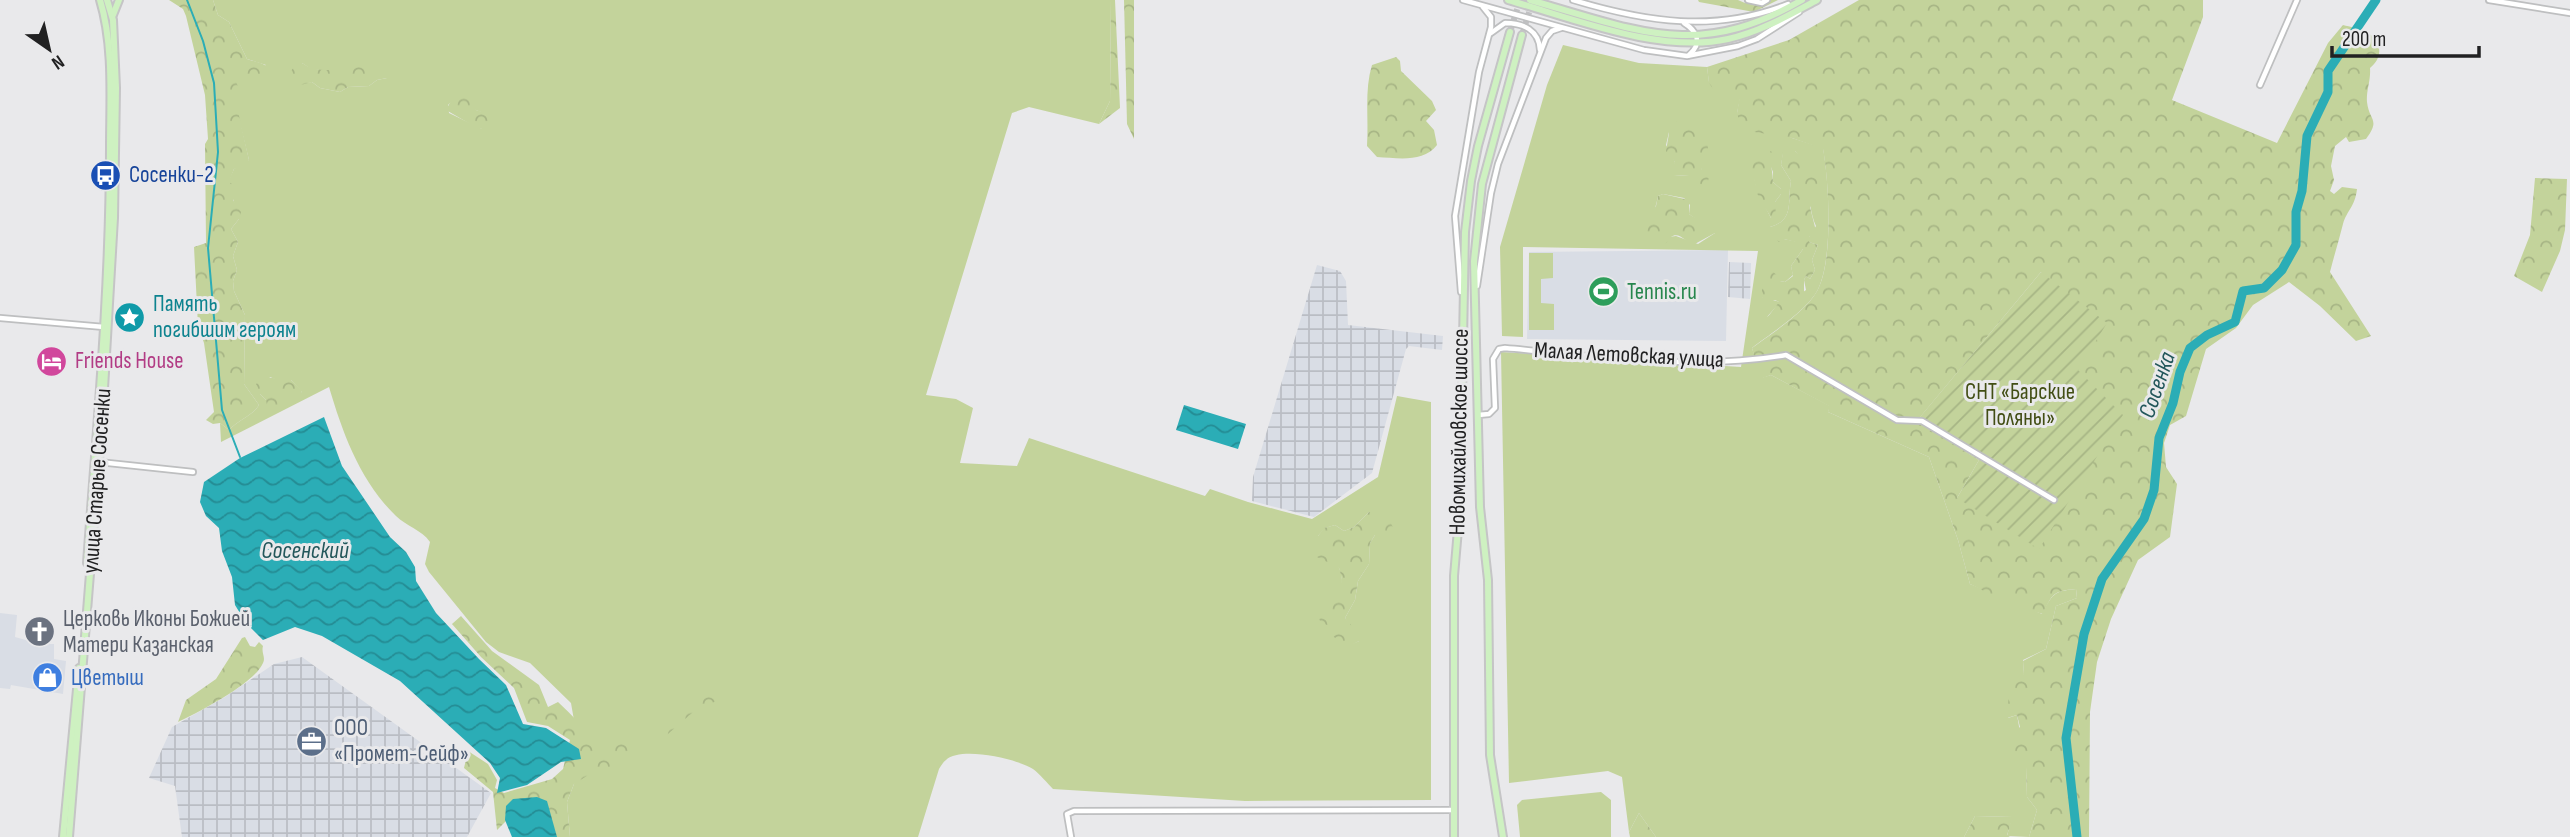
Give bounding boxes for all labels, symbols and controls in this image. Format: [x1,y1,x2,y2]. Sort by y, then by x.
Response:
north arrow [14,14,84,84]
scale bar [2332,14,2479,58]
text: 200 m [2342,27,2386,52]
text: N [47,49,68,74]
bus stop icon: Сосенки-2 [89,158,123,192]
place label: Сосенки-2 [129,161,214,189]
sports icon: Tennis.ru [1587,275,1621,309]
place label: Tennis.ru [1627,278,1697,306]
place label: Память погибшим героям [153,290,296,344]
place icon: Память погибшим героям [113,300,147,334]
street label: Новомихайловское шоссе [1443,328,1475,536]
street label: Малая Летовская улица [1533,336,1725,374]
hotel icon: Friends House [35,344,69,378]
place label: Friends House [75,347,184,375]
water label: Сосенка [2132,348,2182,422]
park label: СНТ «Барские Поляны» [1965,378,2075,432]
street label: улица Старые Сосенки [77,387,117,575]
water label: Сосенский [261,536,349,565]
place label: Церковь Иконы Божией Матери Казанская [63,605,250,659]
church icon: Церковь Иконы Божией Матери Казанская [23,615,57,649]
shop icon: Цветыш [31,661,65,695]
place label: Цветыш [71,664,144,692]
place label: ООО «Промет-Сейф» [334,714,469,768]
office icon: ООО «Промет-Сейф» [294,724,328,758]

